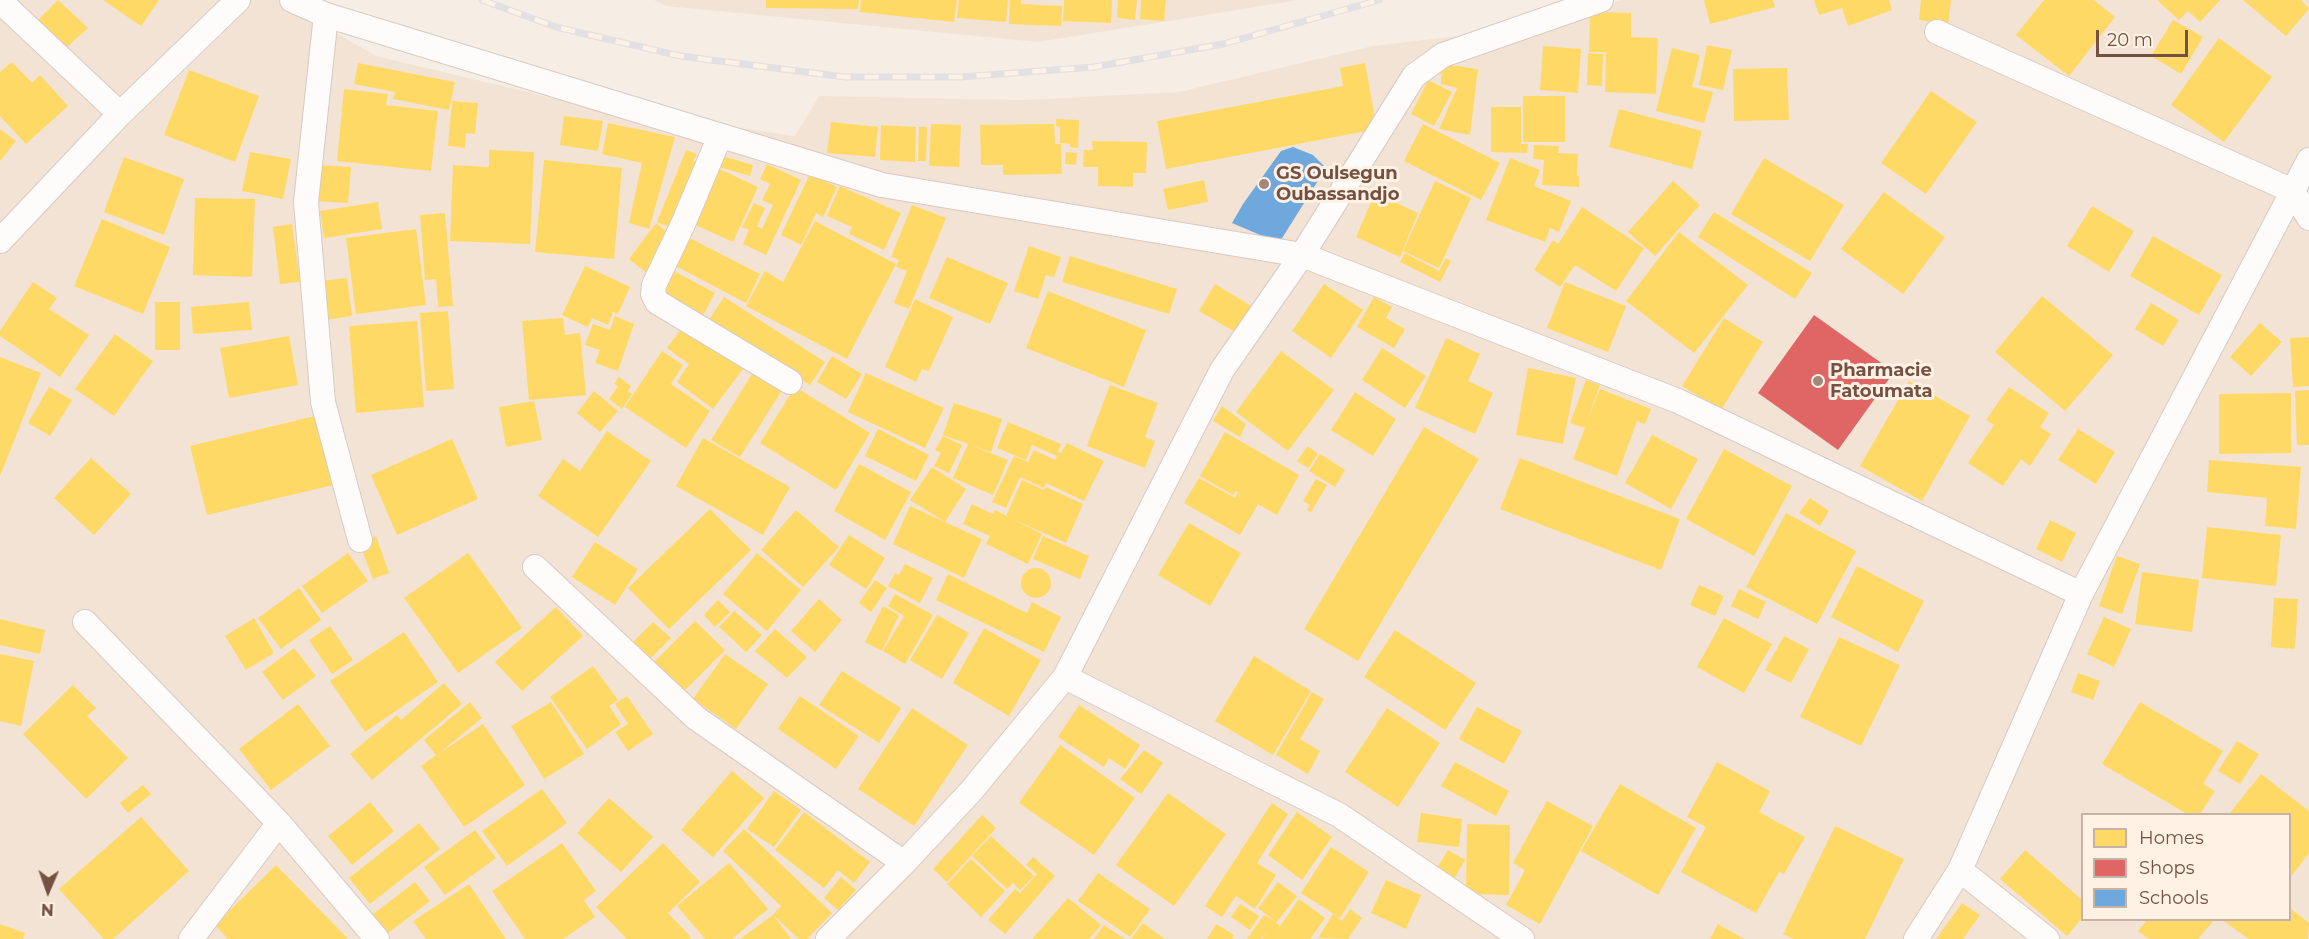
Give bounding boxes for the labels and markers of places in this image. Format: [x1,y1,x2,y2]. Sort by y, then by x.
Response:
place label: GS Oulsegun Oubassandjo [1276,163,1399,206]
marker: GS Oulsegun Oubassandjo [1257,177,1271,191]
place label: Pharmacie Fatoumata [1830,360,1933,403]
marker: Pharmacie Fatoumata [1811,374,1825,388]

